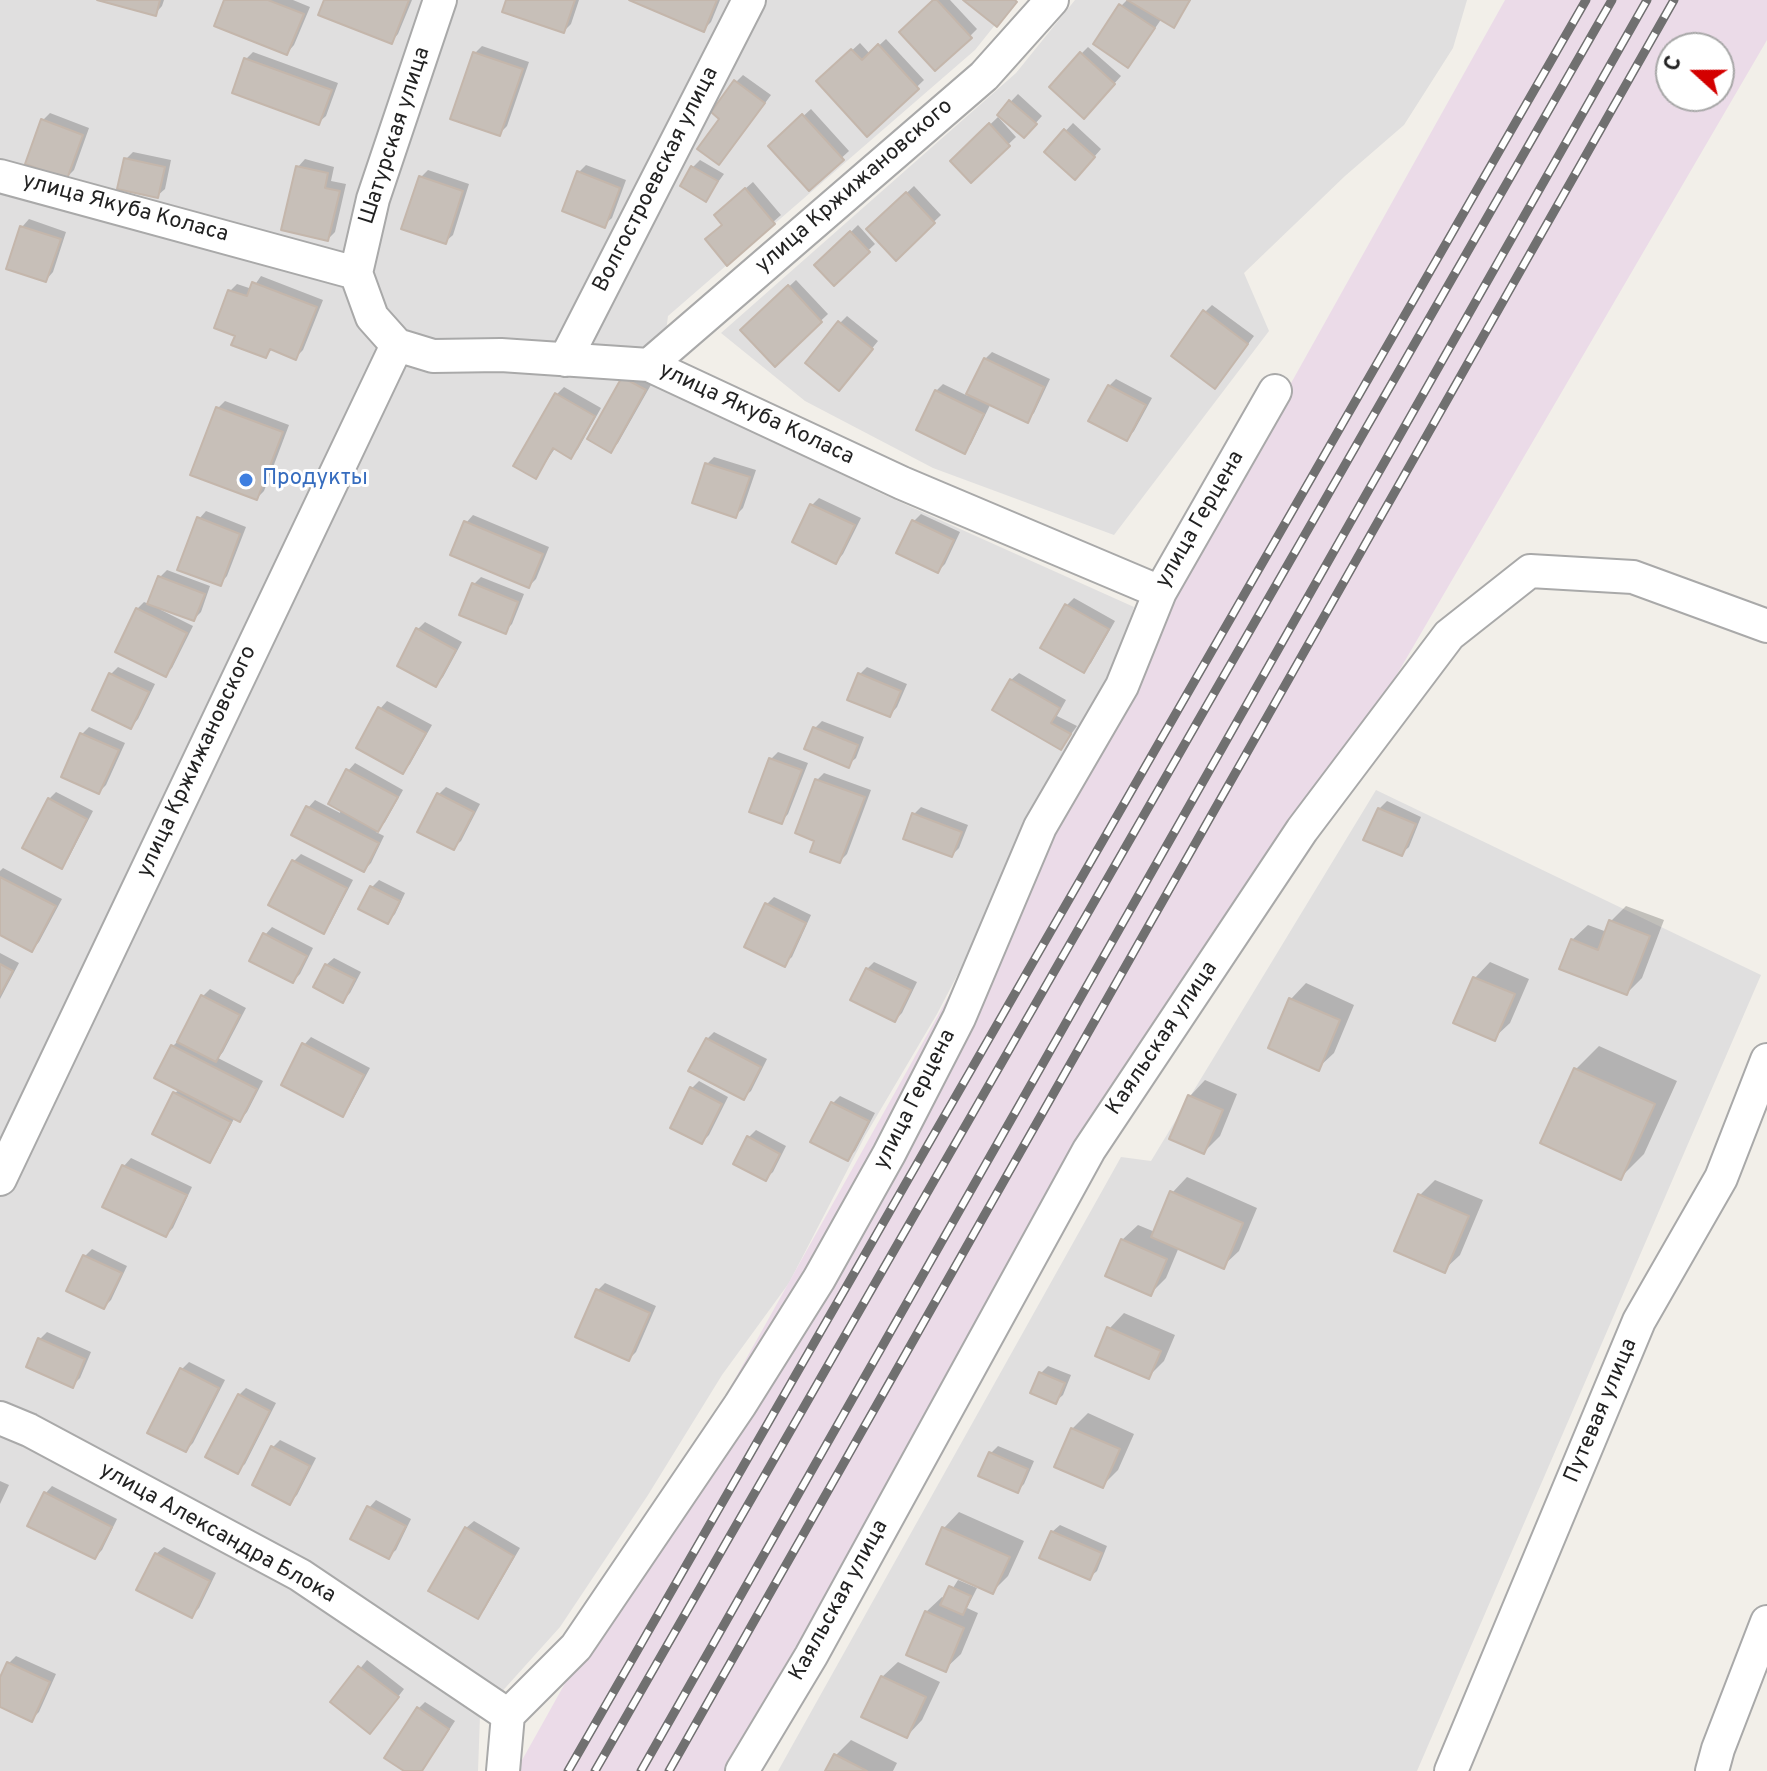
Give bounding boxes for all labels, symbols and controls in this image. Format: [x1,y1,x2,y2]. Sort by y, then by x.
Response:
north arrow [1655,32,1735,112]
street label: Шатурская улица [355,44,437,228]
text: С [1659,53,1689,75]
street label: Волгостроевская улица [589,63,725,297]
street label: улица Кржижановского [751,94,959,280]
street label: улица Якуба Коласа [19,169,231,249]
street label: улица Якуба Коласа [654,358,858,472]
street label: улица Герцена [1151,447,1251,593]
place label: Продукты [262,467,368,493]
marker: Продукты [237,471,255,489]
street label: улица Кржижановского [133,642,263,882]
street label: Каяльская улица [1102,957,1224,1121]
street label: улица Герцена [869,1025,963,1175]
street label: Путевая улица [1560,1335,1644,1487]
street label: улица Александра Блока [94,1458,340,1610]
street label: Каяльская улица [785,1516,895,1686]

